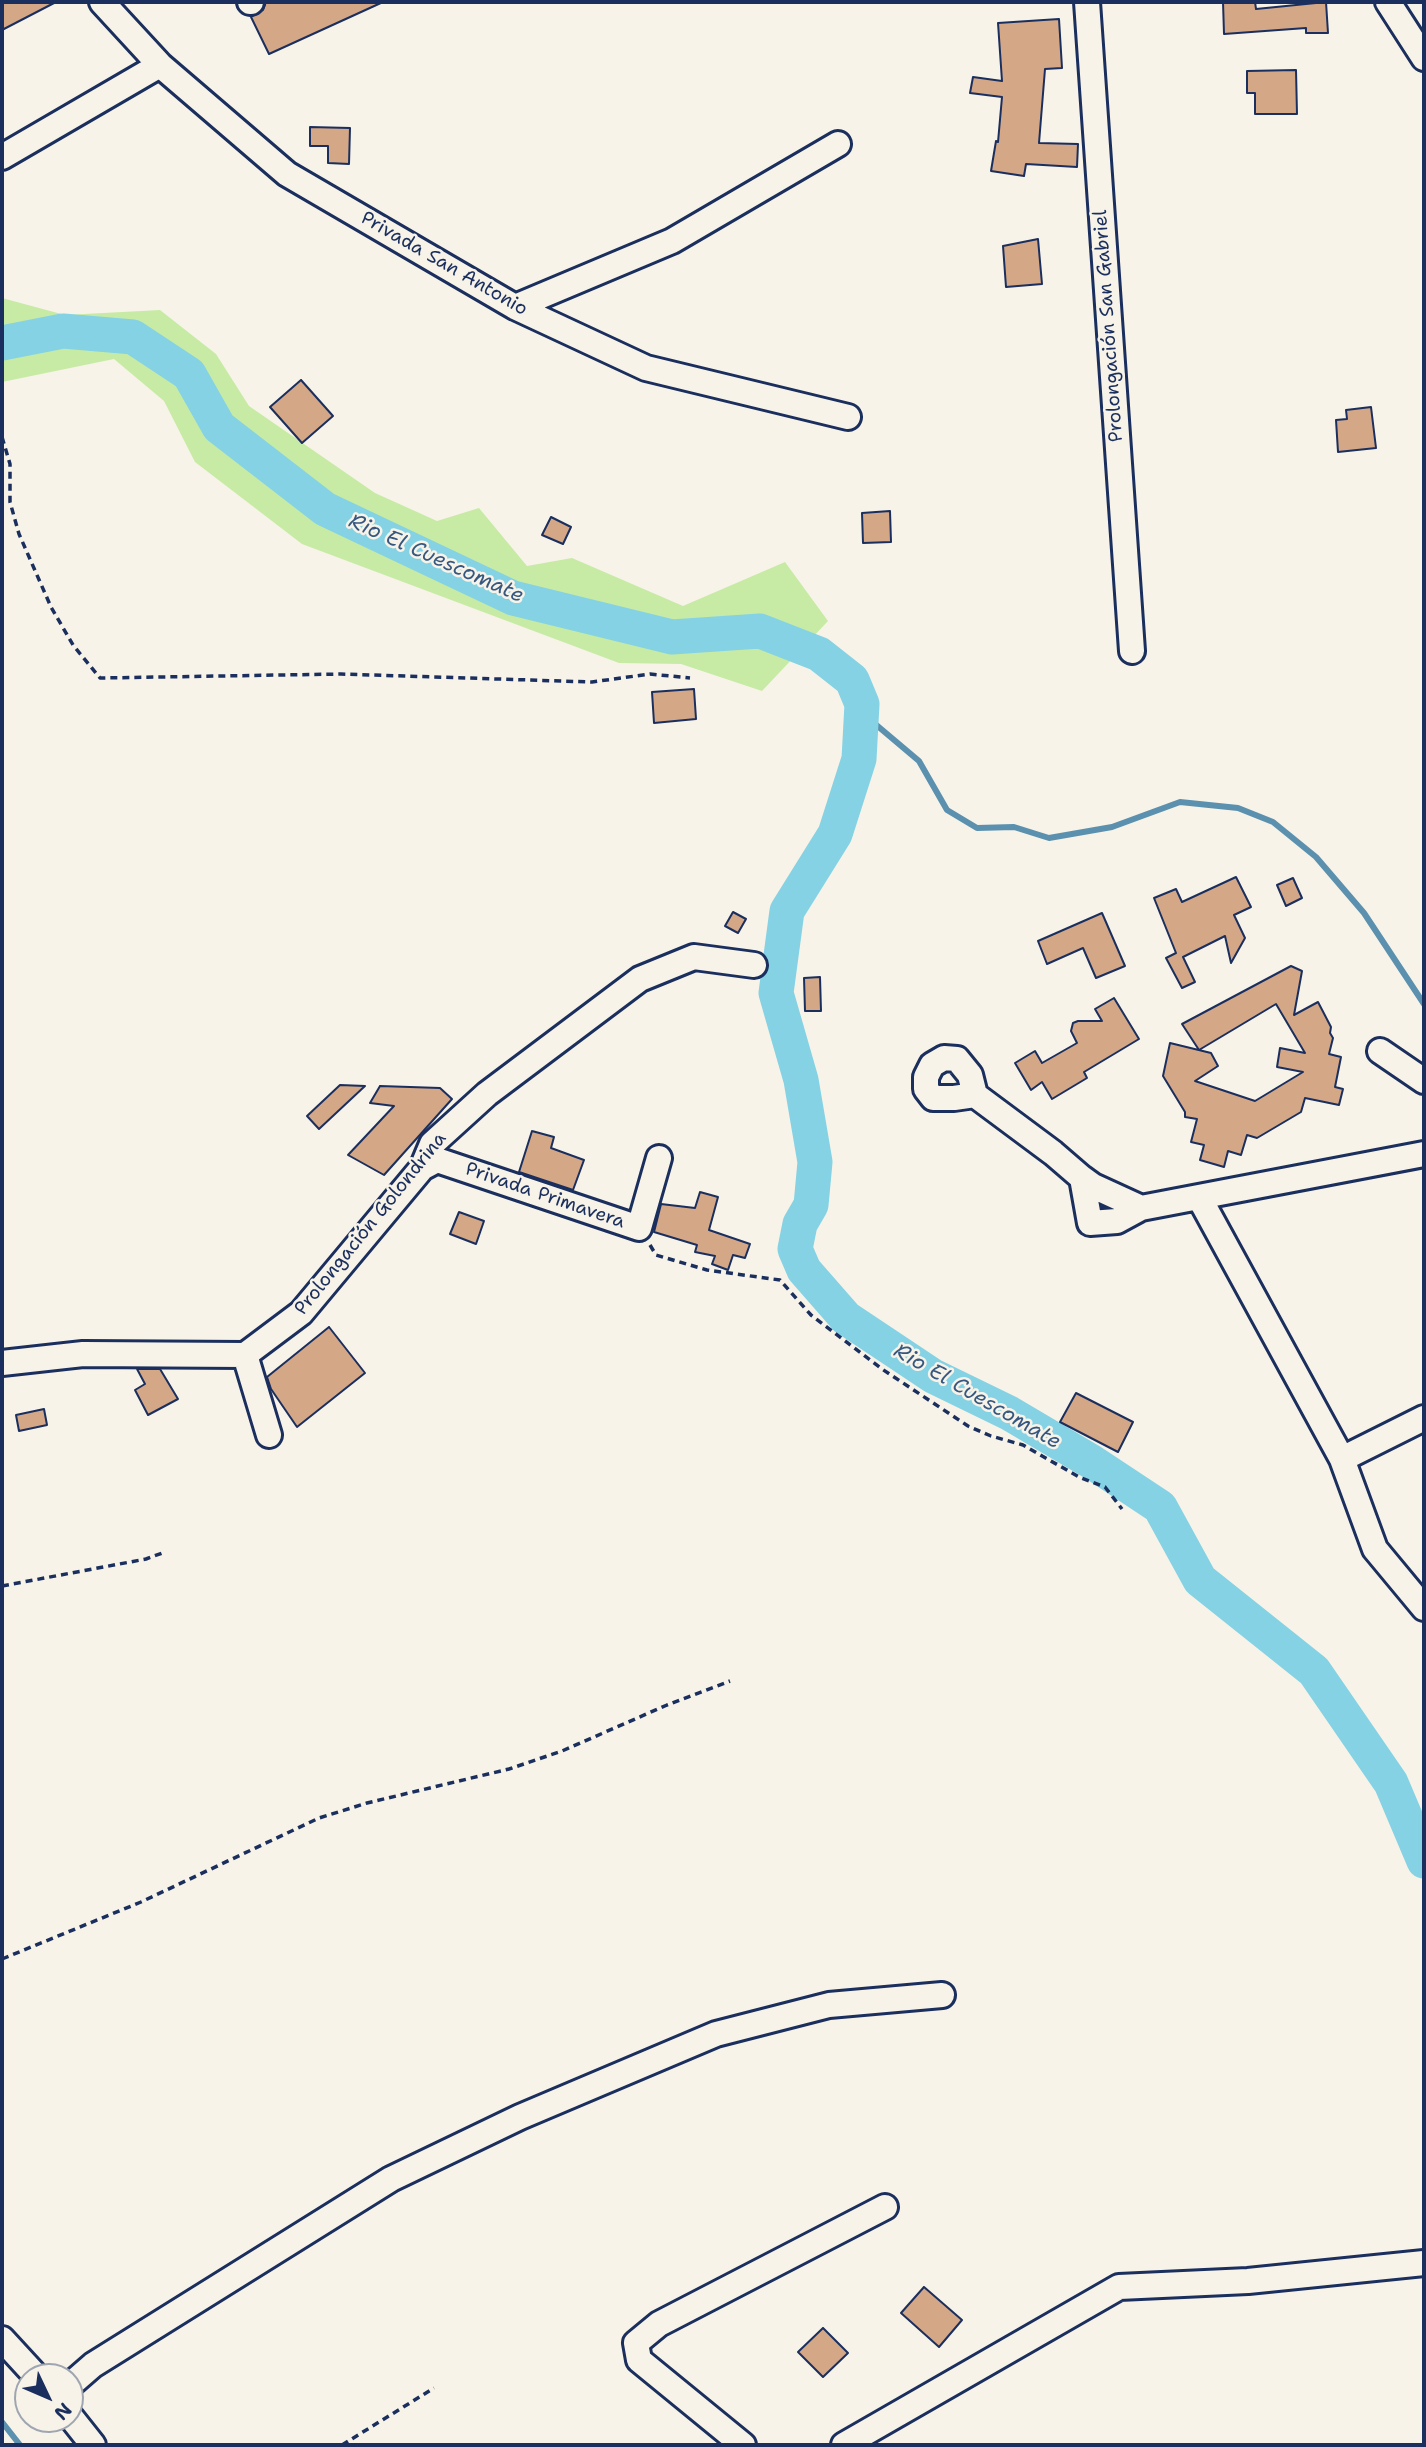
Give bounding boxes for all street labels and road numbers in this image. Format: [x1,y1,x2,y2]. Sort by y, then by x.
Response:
street label: Privada San Antonio [357,207,531,321]
street label: Prolongación San Gabriel [1090,209,1128,443]
street label: Prolongación Golondrina [290,1128,452,1320]
street label: Privada Primavera [462,1158,628,1234]

